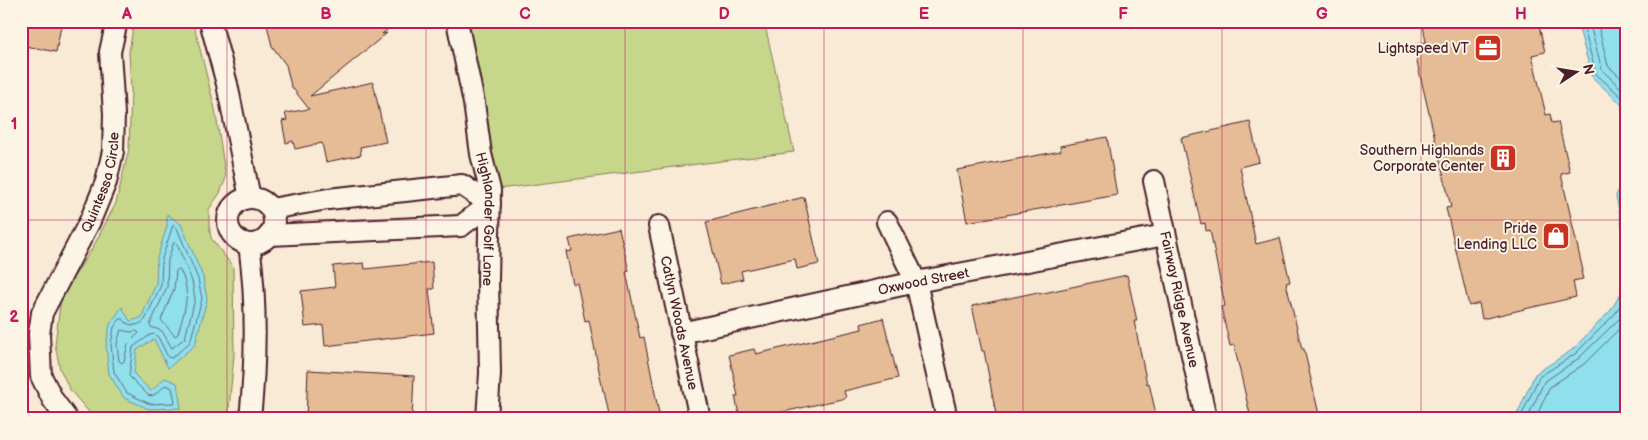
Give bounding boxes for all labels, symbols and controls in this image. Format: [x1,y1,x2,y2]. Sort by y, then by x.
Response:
text: A [121,5,132,24]
text: B [320,5,332,24]
text: C [519,5,531,24]
text: D [718,5,730,24]
text: E [919,5,929,24]
text: F [1118,5,1128,24]
text: G [1316,5,1328,24]
text: H [1515,5,1527,24]
office icon: Lightspeed VT [1473,33,1503,63]
place label: Lightspeed VT [1378,40,1470,57]
north arrow [1550,48,1600,98]
text: N [1579,62,1598,76]
text: 1 [11,115,17,134]
street label: Quintessa Circle [77,132,122,235]
place label: Southern Highlands Corporate Center [1360,142,1485,175]
building icon: Southern Highlands Corporate Center [1488,143,1518,173]
street label: Highlander Golf Lane [472,150,499,286]
place label: Pride Lending LLC [1456,220,1537,253]
shop icon: Pride Lending LLC [1541,221,1571,251]
street label: Fairway Ridge Avenue [1157,229,1203,369]
street label: Catlyn Woods Avenue [657,254,702,391]
street label: Oxwood Street [876,264,971,299]
text: 2 [9,308,19,327]

